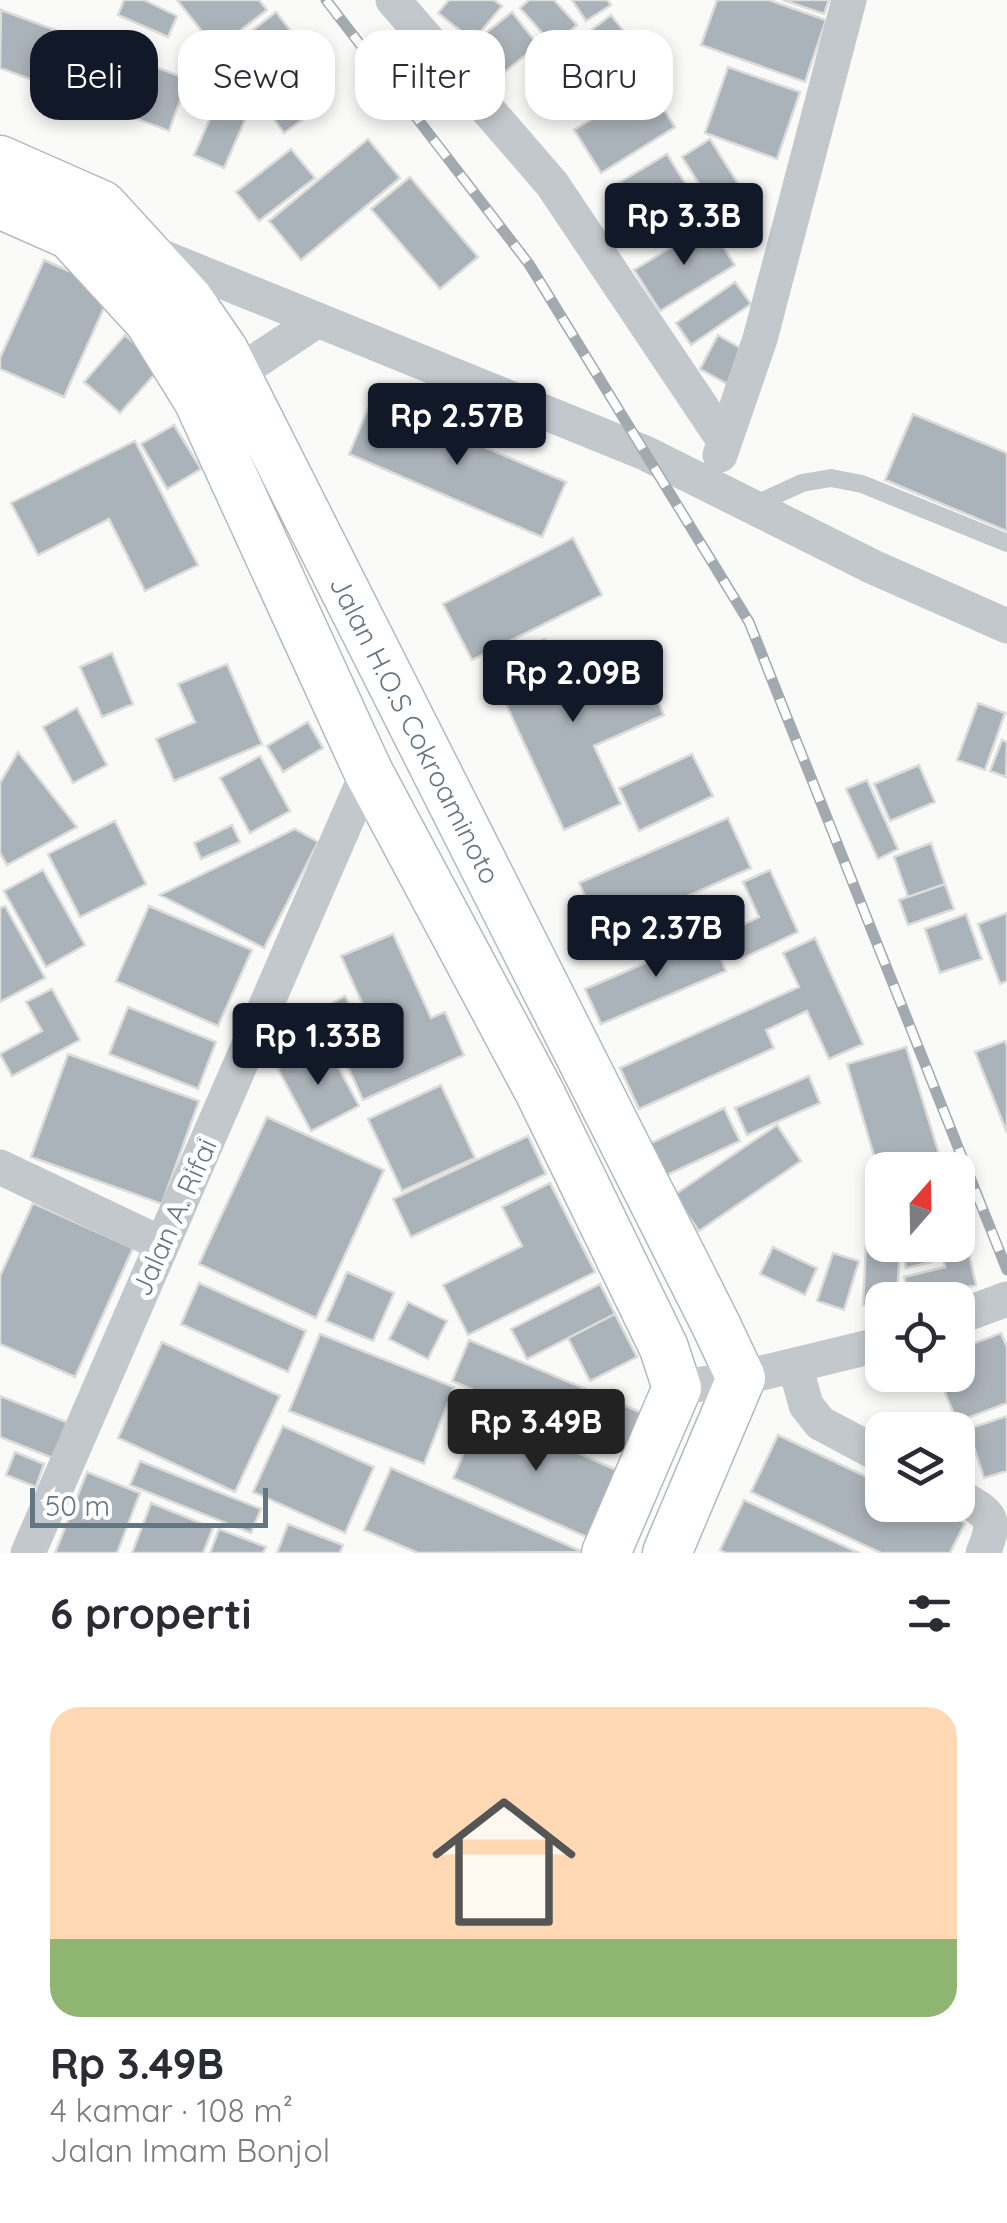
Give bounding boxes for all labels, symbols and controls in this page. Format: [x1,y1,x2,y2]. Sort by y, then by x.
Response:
chip: Beli [30,30,158,120]
chip: Sewa [178,30,335,120]
chip: Filter [355,30,505,120]
chip: Baru [525,30,673,120]
pin: Rp 3.3B [592,183,776,268]
text: Rp 3.3B [627,195,741,235]
pin: Rp 2.57B [354,383,560,468]
text: Rp 2.57B [390,395,524,435]
street label: Jalan H.O.S Cokroaminoto [323,570,508,889]
pin: Rp 2.09B [470,640,676,725]
text: Rp 2.09B [505,652,641,692]
pin: Rp 2.37B [553,895,759,980]
text: Rp 2.37B [590,907,722,947]
pin: Rp 1.33B [215,1003,421,1088]
text: Rp 1.33B [255,1015,381,1055]
street label: Jalan A. Rifai [123,1133,224,1301]
north arrow [865,1152,975,1262]
map controls [865,1152,975,1522]
button: locate [865,1282,975,1392]
pin: Rp 3.49B [433,1389,639,1474]
text: Rp 3.49B [470,1401,602,1441]
button: layers [865,1412,975,1522]
scale bar [30,1483,268,1528]
text: 50 m [45,1488,110,1523]
icon: filters [902,1586,957,1641]
text: 6 properti [50,1587,251,1640]
icon: home [414,1772,594,1952]
text: Rp 3.49B [50,2037,224,2090]
text: 4 kamar · 108 m² [50,2090,293,2130]
text: Jalan Imam Bonjol [50,2130,330,2170]

